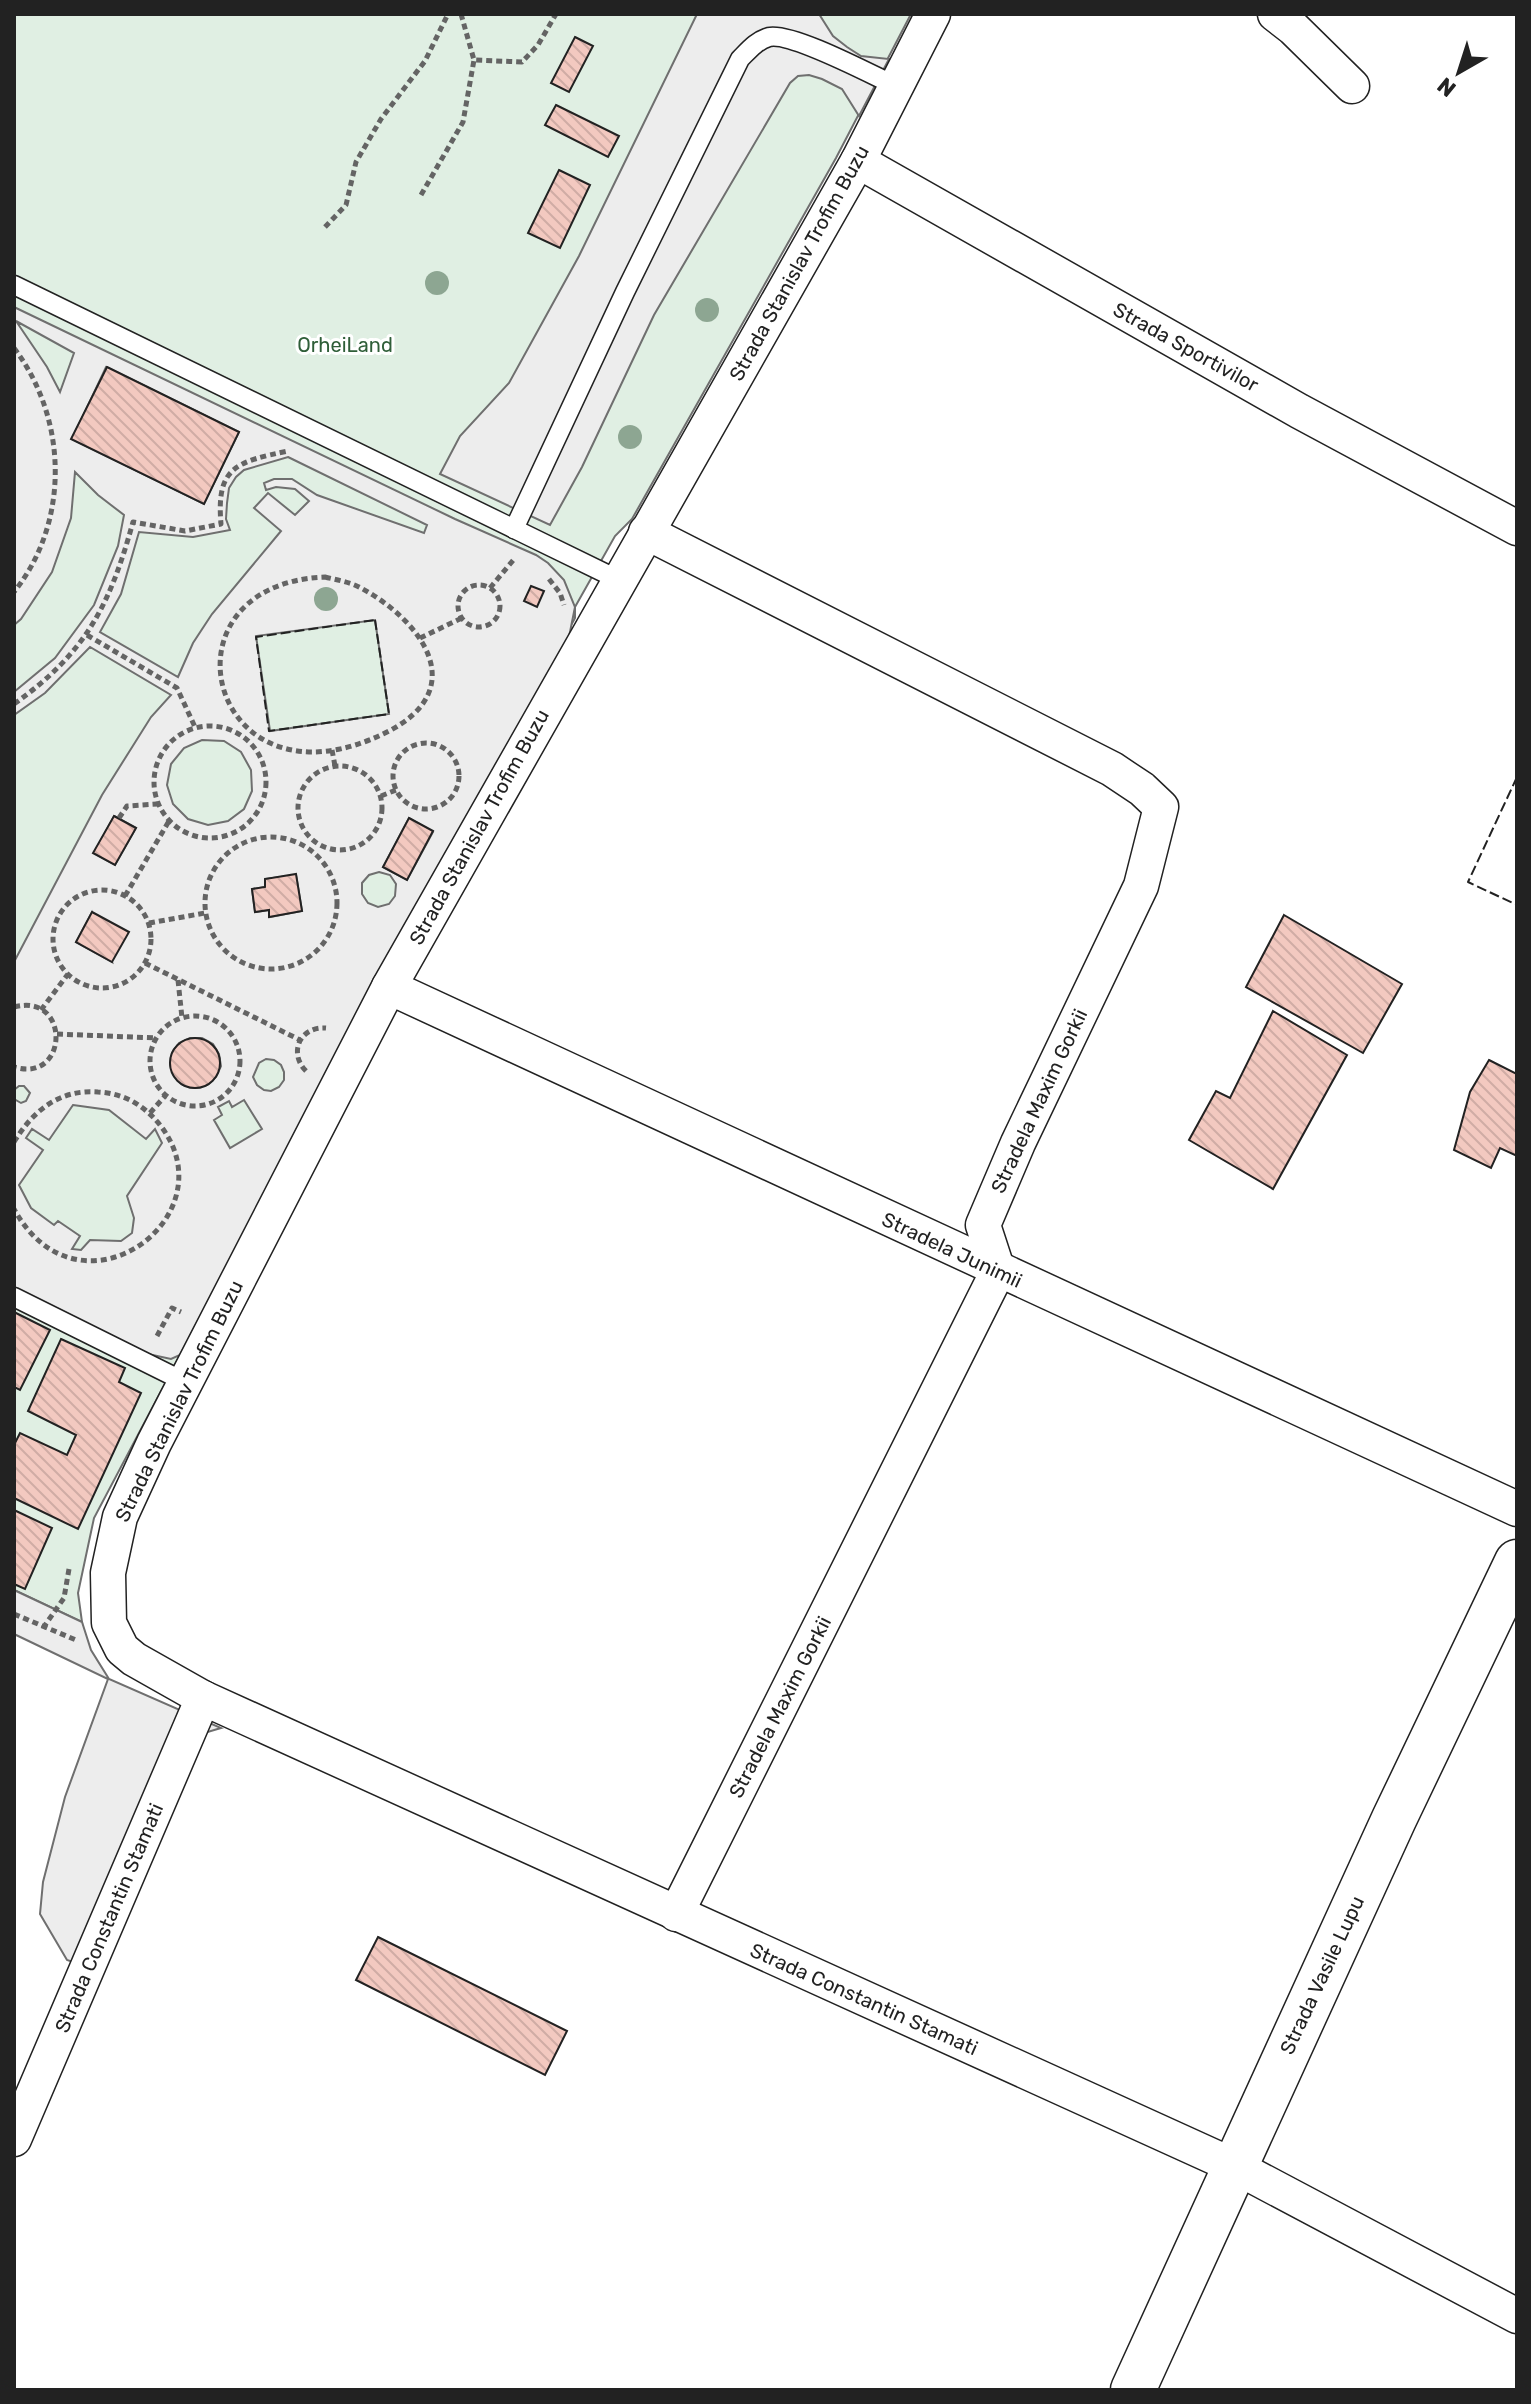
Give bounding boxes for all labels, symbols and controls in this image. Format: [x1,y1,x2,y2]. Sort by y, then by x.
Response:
north arrow [1419,32,1499,112]
text: N [1432,72,1461,103]
street label: Strada Stanislav Trofim Buzu [724,141,874,385]
street label: Strada Sportivilor [1109,297,1263,397]
park label: OrheiLand [297,333,393,357]
street label: Strada Stanislav Trofim Buzu [404,705,554,949]
street label: Stradela Maxim Gorkii [986,1005,1092,1197]
street label: Stradela Junimii [878,1207,1026,1293]
street label: Strada Stanislav Trofim Buzu [110,1276,248,1526]
street label: Stradela Maxim Gorkii [724,1612,836,1802]
street label: Strada Constantin Stamati [50,1800,168,2036]
street label: Strada Vasile Lupu [1275,1892,1369,2058]
street label: Strada Constantin Stamati [746,1938,982,2060]

